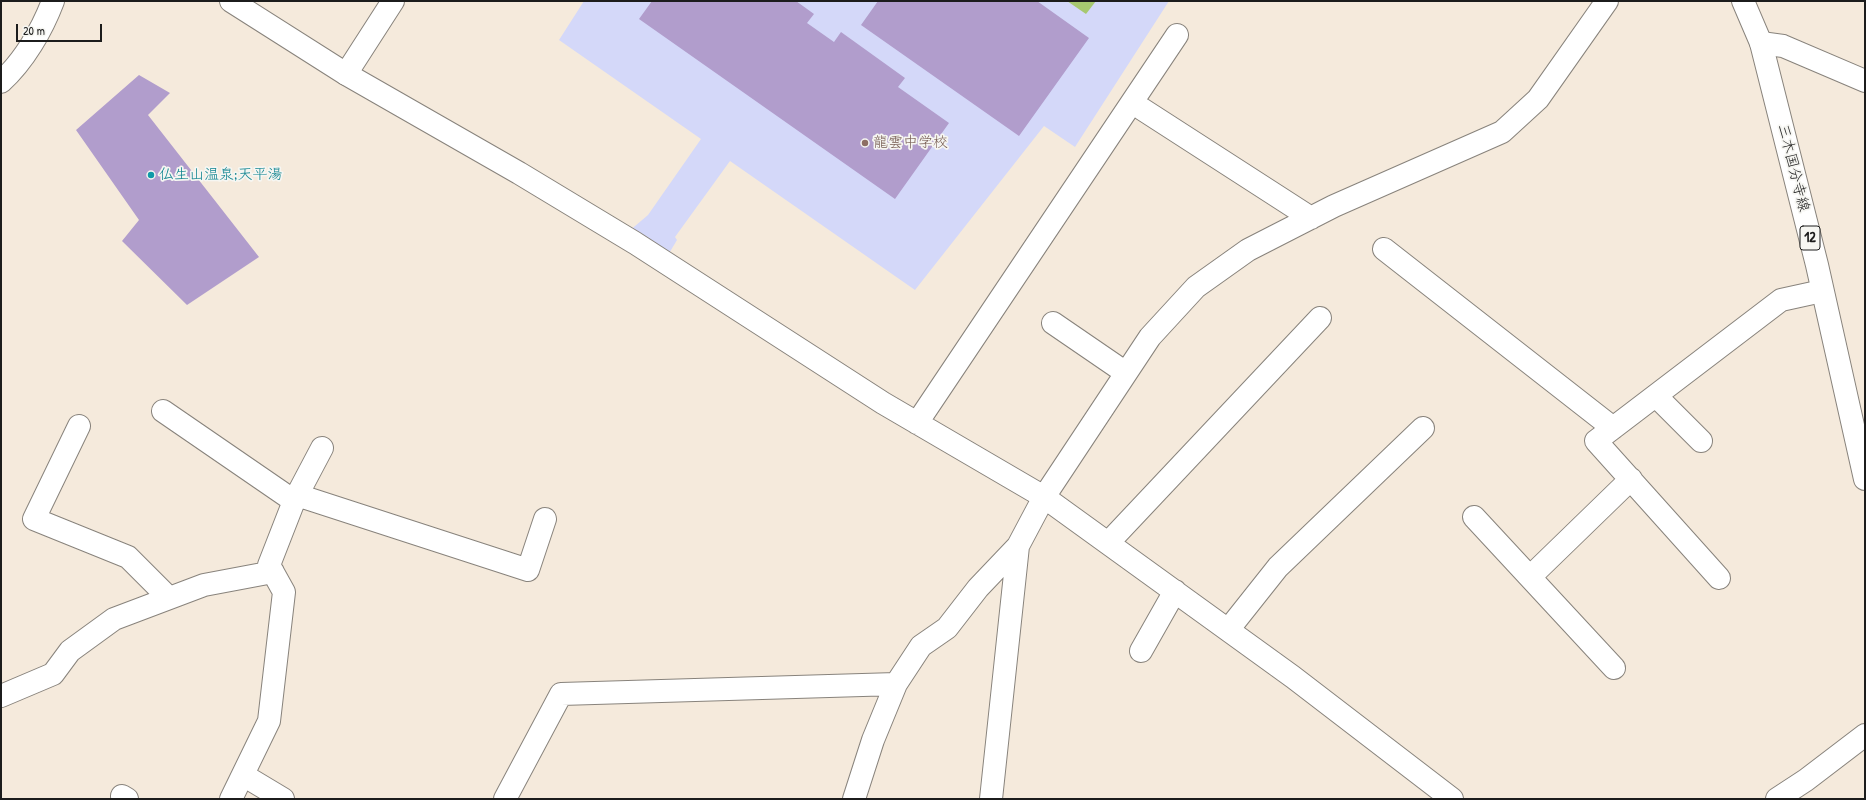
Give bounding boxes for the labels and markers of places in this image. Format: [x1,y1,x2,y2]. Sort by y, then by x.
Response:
place label: 龍雲中学校 [873,134,948,152]
marker: 龍雲中学校 [860,138,870,148]
place label: 仏生山温泉;天平湯 [159,166,282,184]
marker: 仏生山温泉;天平湯 [146,170,156,180]

